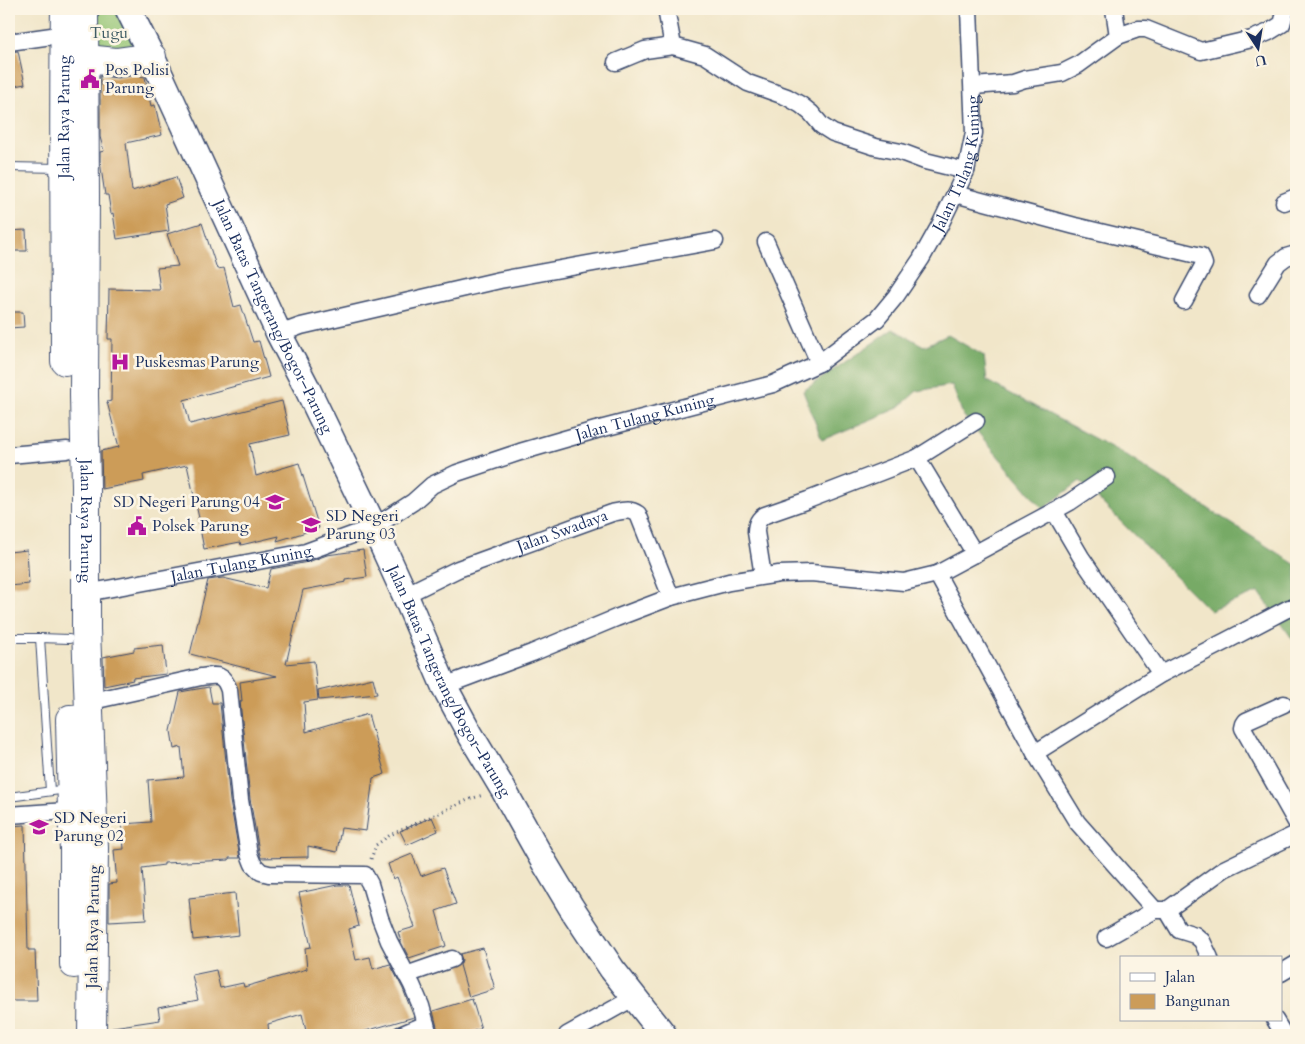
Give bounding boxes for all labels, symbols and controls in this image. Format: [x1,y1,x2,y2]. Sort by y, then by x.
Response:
park label: Tugu [90,22,128,44]
north arrow [1232,22,1282,72]
text: U [1252,50,1268,71]
street label: Jalan Raya Parung [53,55,75,181]
place label: Pos Polisi Parung [105,59,170,99]
public building icon: Pos Polisi Parung [79,68,101,90]
street label: Jalan Tulang Kuning [926,95,985,238]
street label: Jalan Batas Tangerang/Bogor–Parung [207,194,338,437]
hospital icon: Puskesmas Parung [109,351,131,373]
place label: Puskesmas Parung [135,351,259,373]
street label: Jalan Tulang Kuning [571,389,717,447]
street label: Jalan Raya Parung [74,457,97,583]
place label: SD Negeri Parung 04 [113,491,260,513]
school or university icon: SD Negeri Parung 04 [264,491,286,513]
street label: Jalan Swadaya [512,504,611,558]
place label: SD Negeri Parung 03 [326,505,399,545]
school or university icon: SD Negeri Parung 03 [300,514,322,536]
public building icon: Polsek Parung [126,515,148,537]
place label: Polsek Parung [152,515,249,537]
street label: Jalan Tulang Kuning [167,540,315,588]
street label: Jalan Batas Tangerang/Bogor–Parung [381,560,516,801]
place label: SD Negeri Parung 02 [54,807,127,847]
school or university icon: SD Negeri Parung 02 [28,816,50,838]
street label: Jalan Raya Parung [81,865,105,991]
legend [1120,956,1282,1022]
text: Jalan [1163,967,1196,987]
text: Bangunan [1165,991,1231,1011]

